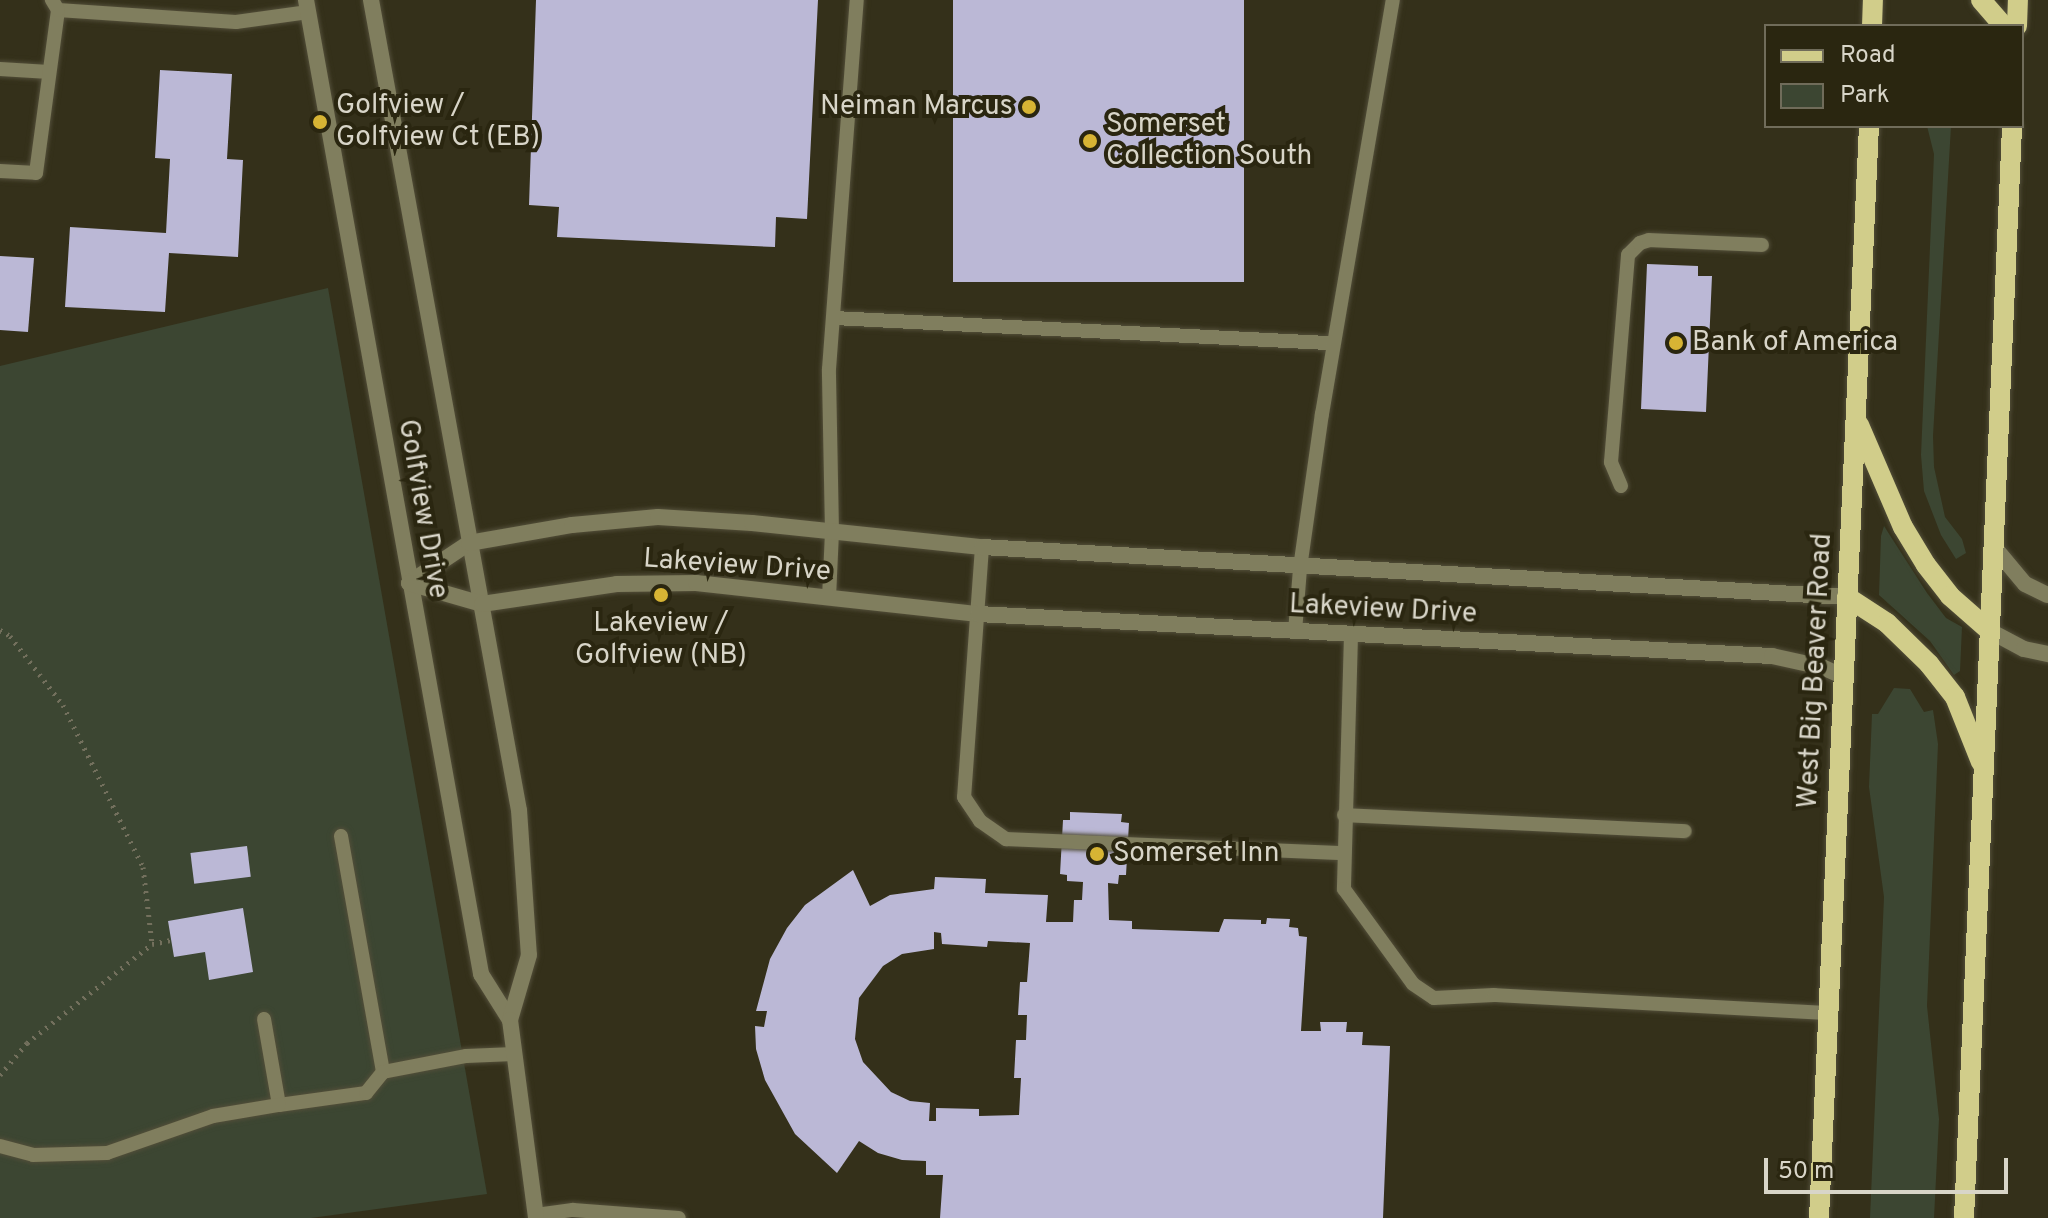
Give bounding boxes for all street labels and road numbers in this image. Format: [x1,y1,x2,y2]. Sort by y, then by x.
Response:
street label: Golfview Drive [390,417,454,601]
street label: West Big Beaver Road [1792,532,1840,810]
street label: Lakeview Drive [642,543,832,589]
street label: Lakeview Drive [1288,588,1478,632]

